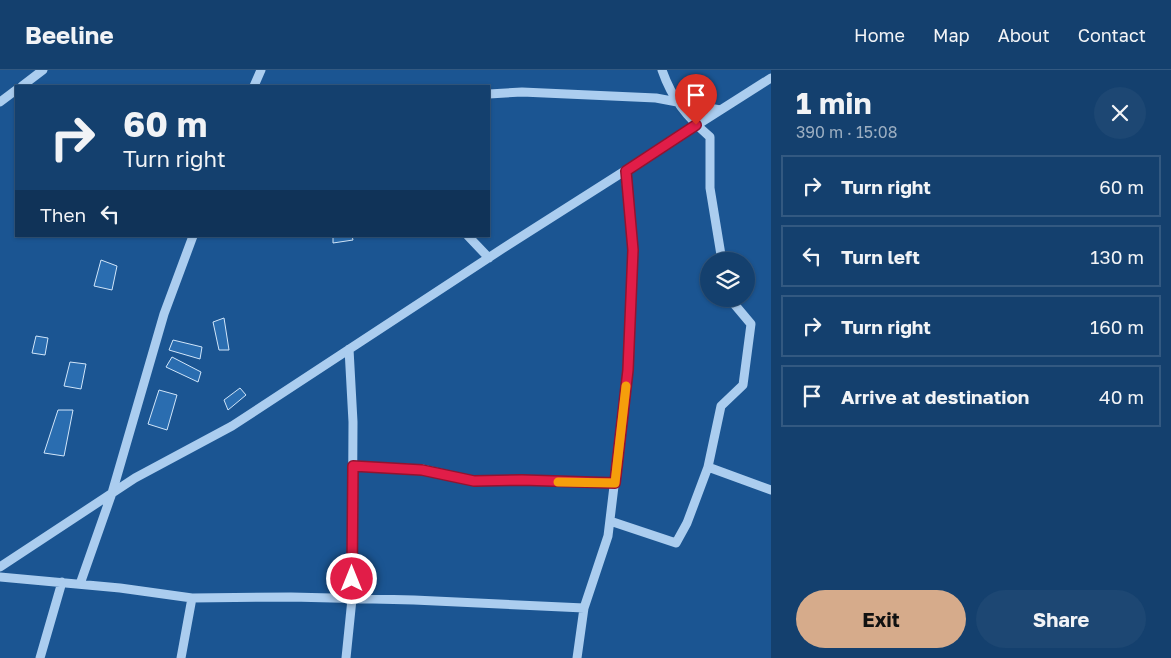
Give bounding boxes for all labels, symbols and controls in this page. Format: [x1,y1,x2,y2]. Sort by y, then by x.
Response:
text: Beeline [25,20,114,49]
text: Home [854,24,905,46]
text: Map [933,24,970,46]
text: About [998,24,1050,46]
text: Contact [1078,24,1146,46]
pin [675,74,717,125]
icon: arrive [682,81,710,109]
text: 1 min [796,85,872,121]
button: close [1094,87,1146,139]
text: 60 m [123,103,207,145]
icon: right [40,105,105,170]
text: 390 m · 15:08 [796,122,897,142]
text: Turn right [123,145,226,172]
icon: right [798,172,826,200]
text: Turn right [841,175,931,198]
text: 60 m [1099,175,1144,198]
icon: left [96,200,124,228]
text: Then [40,203,86,226]
icon: left [798,242,826,270]
text: Turn left [841,245,920,268]
text: 130 m [1090,245,1144,268]
map controls [700,252,755,307]
button: layers [700,252,755,307]
icon: right [798,312,826,340]
text: Turn right [841,315,931,338]
text: 160 m [1090,315,1144,338]
icon: arrive [798,382,826,410]
text: Arrive at destination [841,385,1029,408]
text: 40 m [1099,385,1144,408]
position arrow [325,552,377,604]
button: Exit [796,590,966,648]
button: Share [976,590,1146,648]

